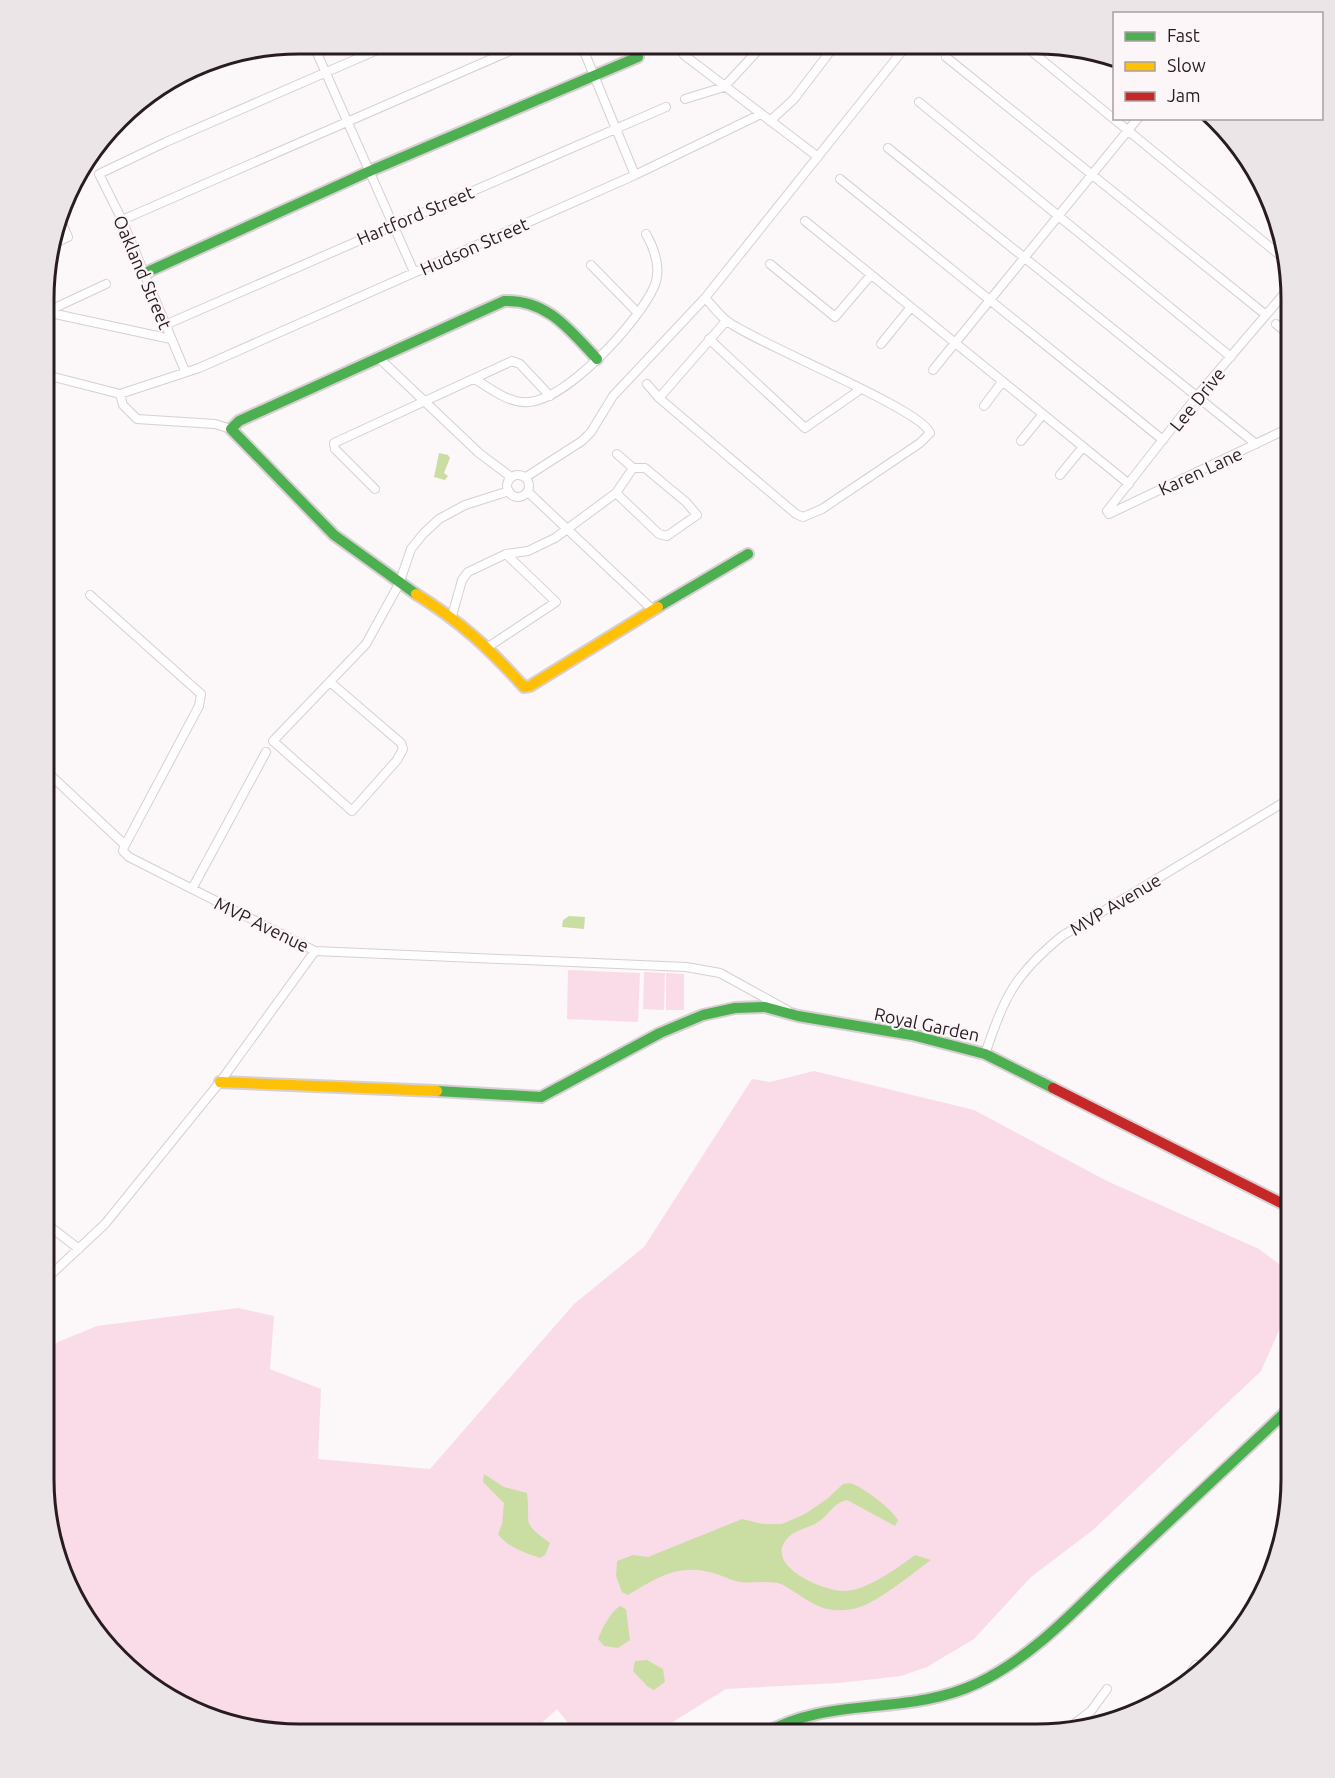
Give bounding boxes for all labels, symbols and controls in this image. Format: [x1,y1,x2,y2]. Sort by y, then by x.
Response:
legend [1113,12,1323,120]
text: Fast [1167,25,1200,45]
text: Slow [1167,55,1206,75]
text: Jam [1167,85,1201,105]
street label: Hartford Street [354,181,476,249]
street label: Oakland Street [110,212,176,332]
street label: Hudson Street [417,213,531,279]
street label: Lee Drive [1165,363,1229,435]
street label: Karen Lane [1155,443,1245,499]
street label: MVP Avenue [1066,869,1164,939]
street label: MVP Avenue [212,893,312,955]
street label: Royal Garden [873,1003,981,1045]

